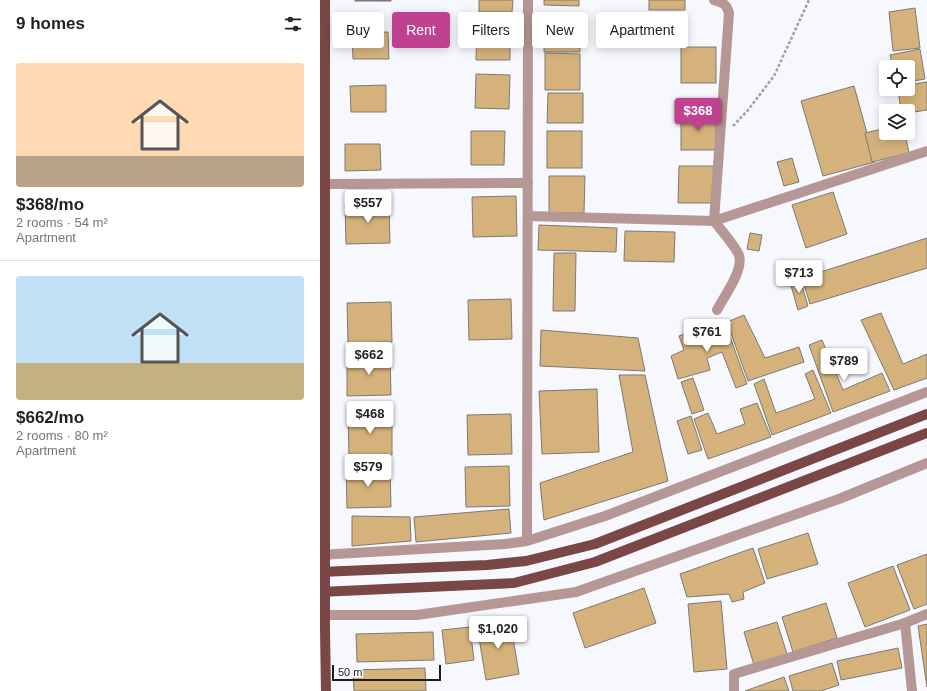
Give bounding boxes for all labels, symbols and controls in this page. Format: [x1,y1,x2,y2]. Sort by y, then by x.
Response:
chip: Buy [332,12,384,48]
chip: Rent [392,12,450,48]
chip: Filters [458,12,524,48]
chip: New [532,12,588,48]
chip: Apartment [596,12,688,48]
icon: filters [282,13,304,35]
text: 9 homes [16,14,85,33]
map controls [879,60,915,140]
button: locate [879,60,915,96]
icon: home [124,89,196,161]
pin: $368 [674,98,722,132]
text: $368 [684,103,712,118]
button: layers [879,104,915,140]
pin: $557 [344,190,392,224]
text: $368/mo [16,195,84,214]
text: $557 [354,195,382,210]
text: 2 rooms · 54 m² [16,215,108,230]
text: Apartment [16,230,76,245]
pin: $713 [775,260,823,294]
text: $713 [785,265,813,280]
icon: home [124,302,196,374]
pin: $761 [683,319,731,353]
text: $761 [693,324,721,339]
pin: $662 [345,342,393,376]
text: $662 [355,347,383,362]
pin: $789 [820,348,868,382]
text: $789 [830,353,858,368]
pin: $468 [346,401,394,435]
text: $468 [356,406,384,421]
text: $662/mo [16,408,84,427]
text: 2 rooms · 80 m² [16,428,108,443]
text: Apartment [16,443,76,458]
pin: $579 [344,454,392,488]
text: $579 [354,459,382,474]
pin: $1,020 [465,616,531,650]
text: $1,020 [478,621,518,636]
scale bar [332,663,441,682]
text: 50 m [338,666,362,678]

